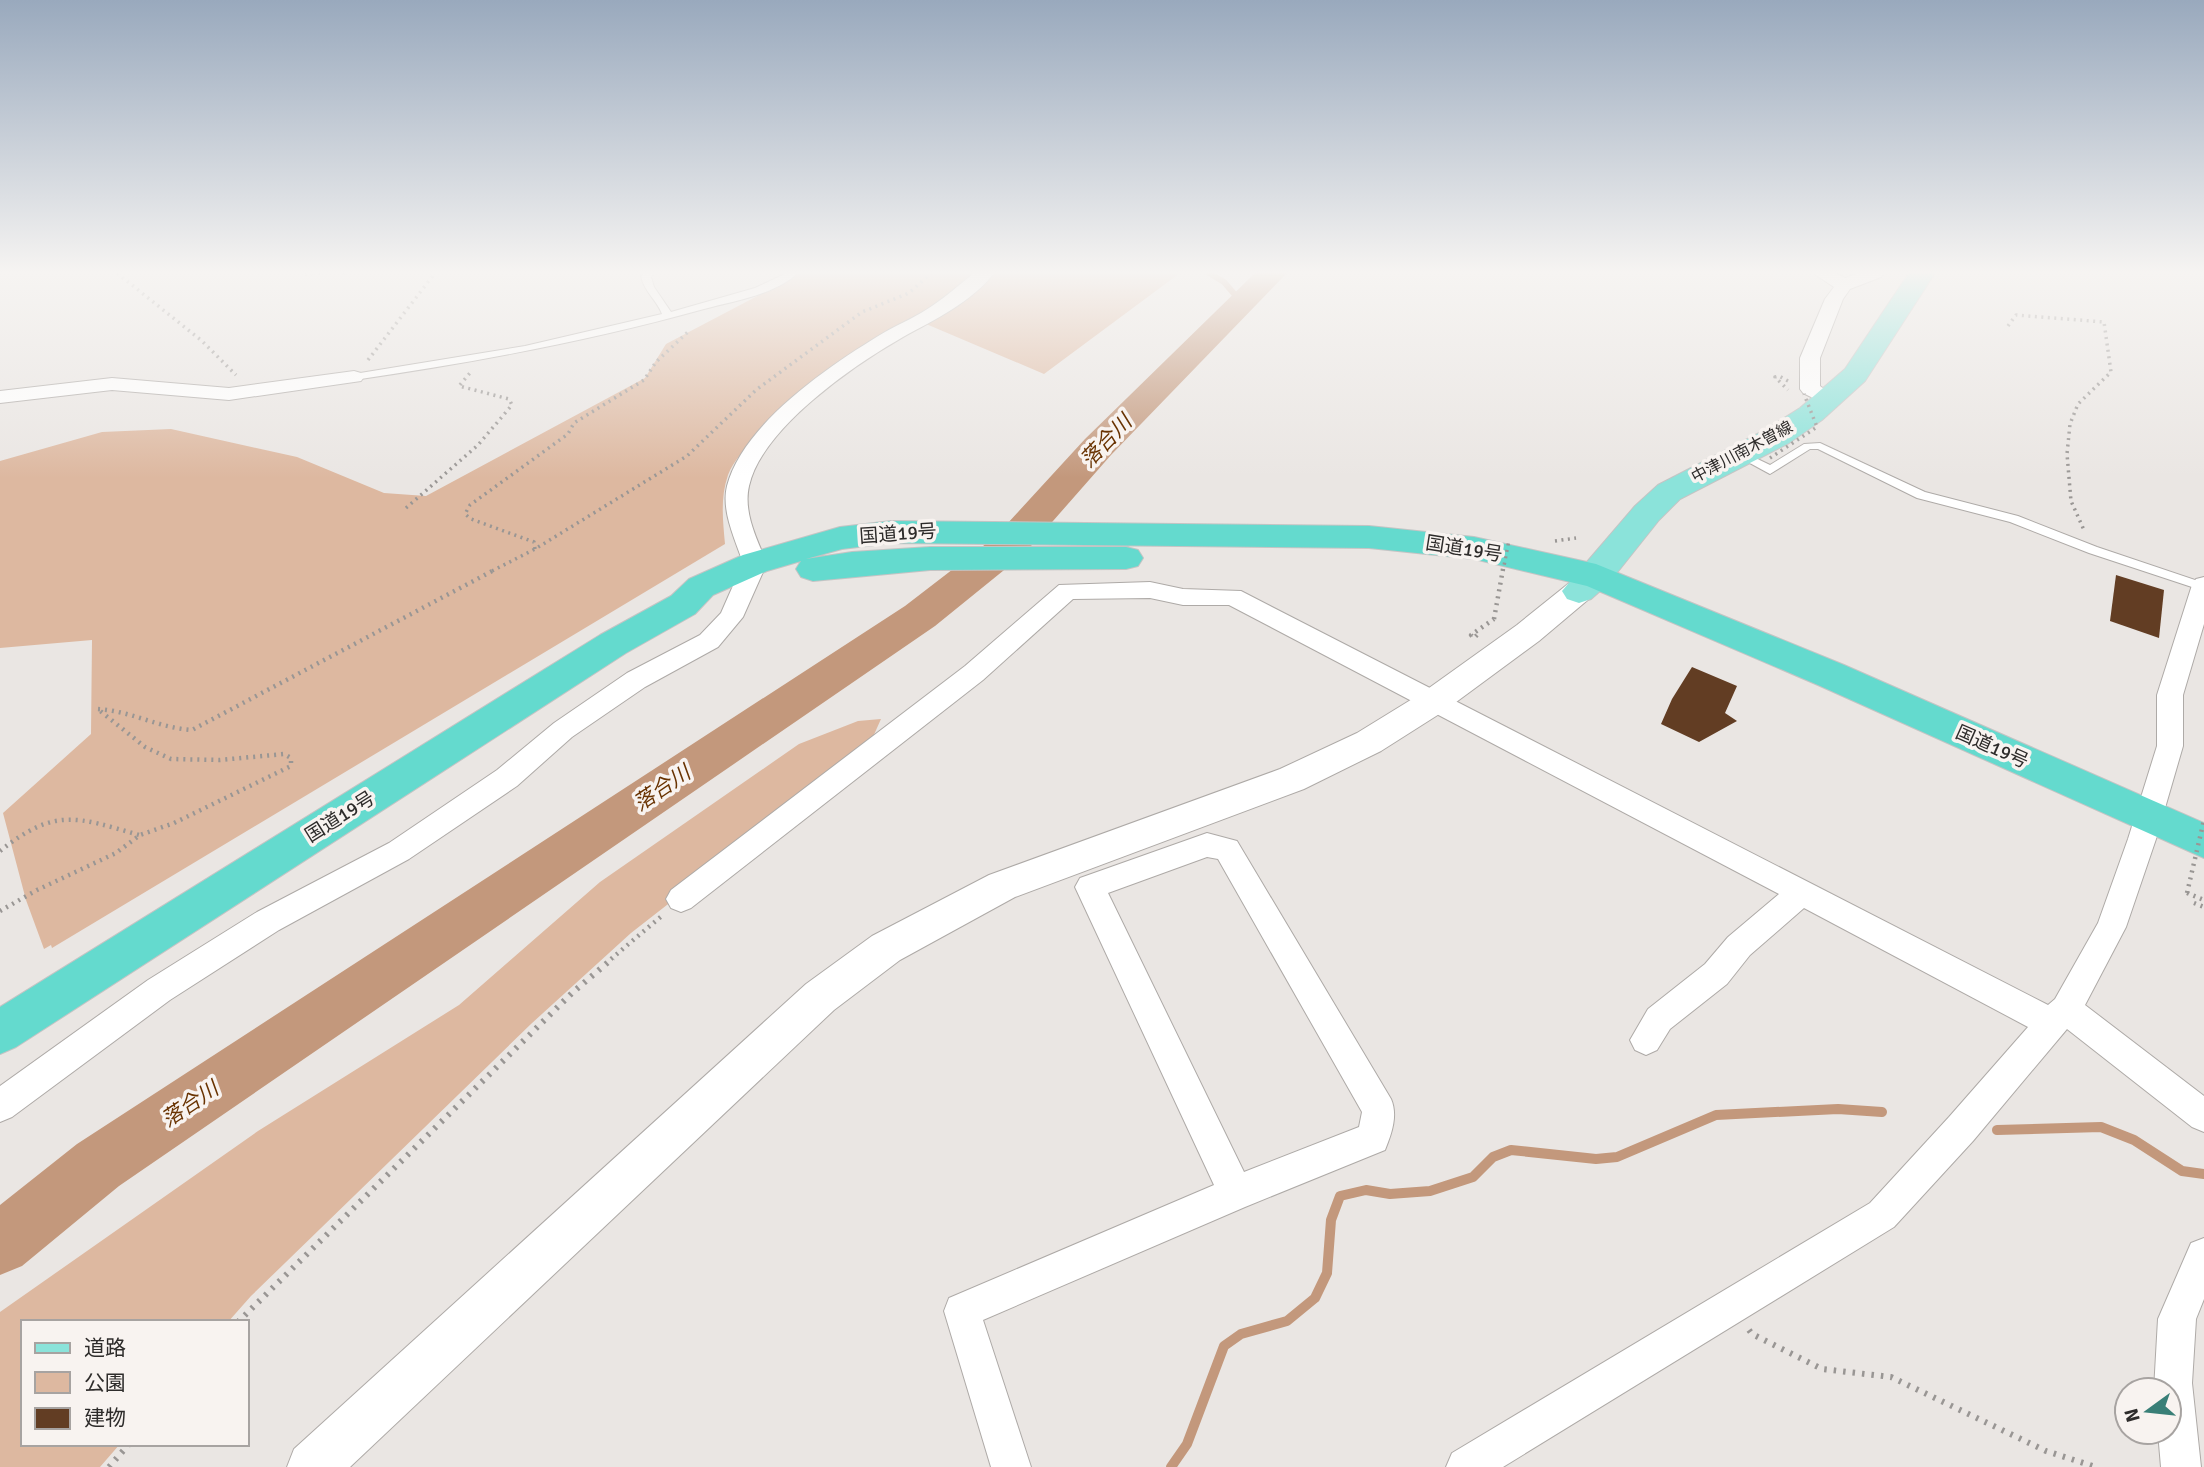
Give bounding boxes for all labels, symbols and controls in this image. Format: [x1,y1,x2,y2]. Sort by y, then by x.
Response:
water label: 落合川 [1075,408,1139,473]
street label: 中津川南木曽線 [1688,417,1796,487]
street label: 国道19号 [858,519,938,549]
street label: 国道19号 [1424,531,1504,567]
street label: 国道19号 [1952,720,2032,774]
water label: 落合川 [629,758,697,816]
street label: 国道19号 [301,786,379,848]
water label: 落合川 [157,1074,225,1132]
legend [21,1320,248,1446]
text: 道路 [84,1335,126,1361]
text: 公園 [84,1370,126,1396]
north arrow [2113,1376,2183,1446]
text: 建物 [84,1405,126,1431]
text: N [2119,1406,2146,1425]

